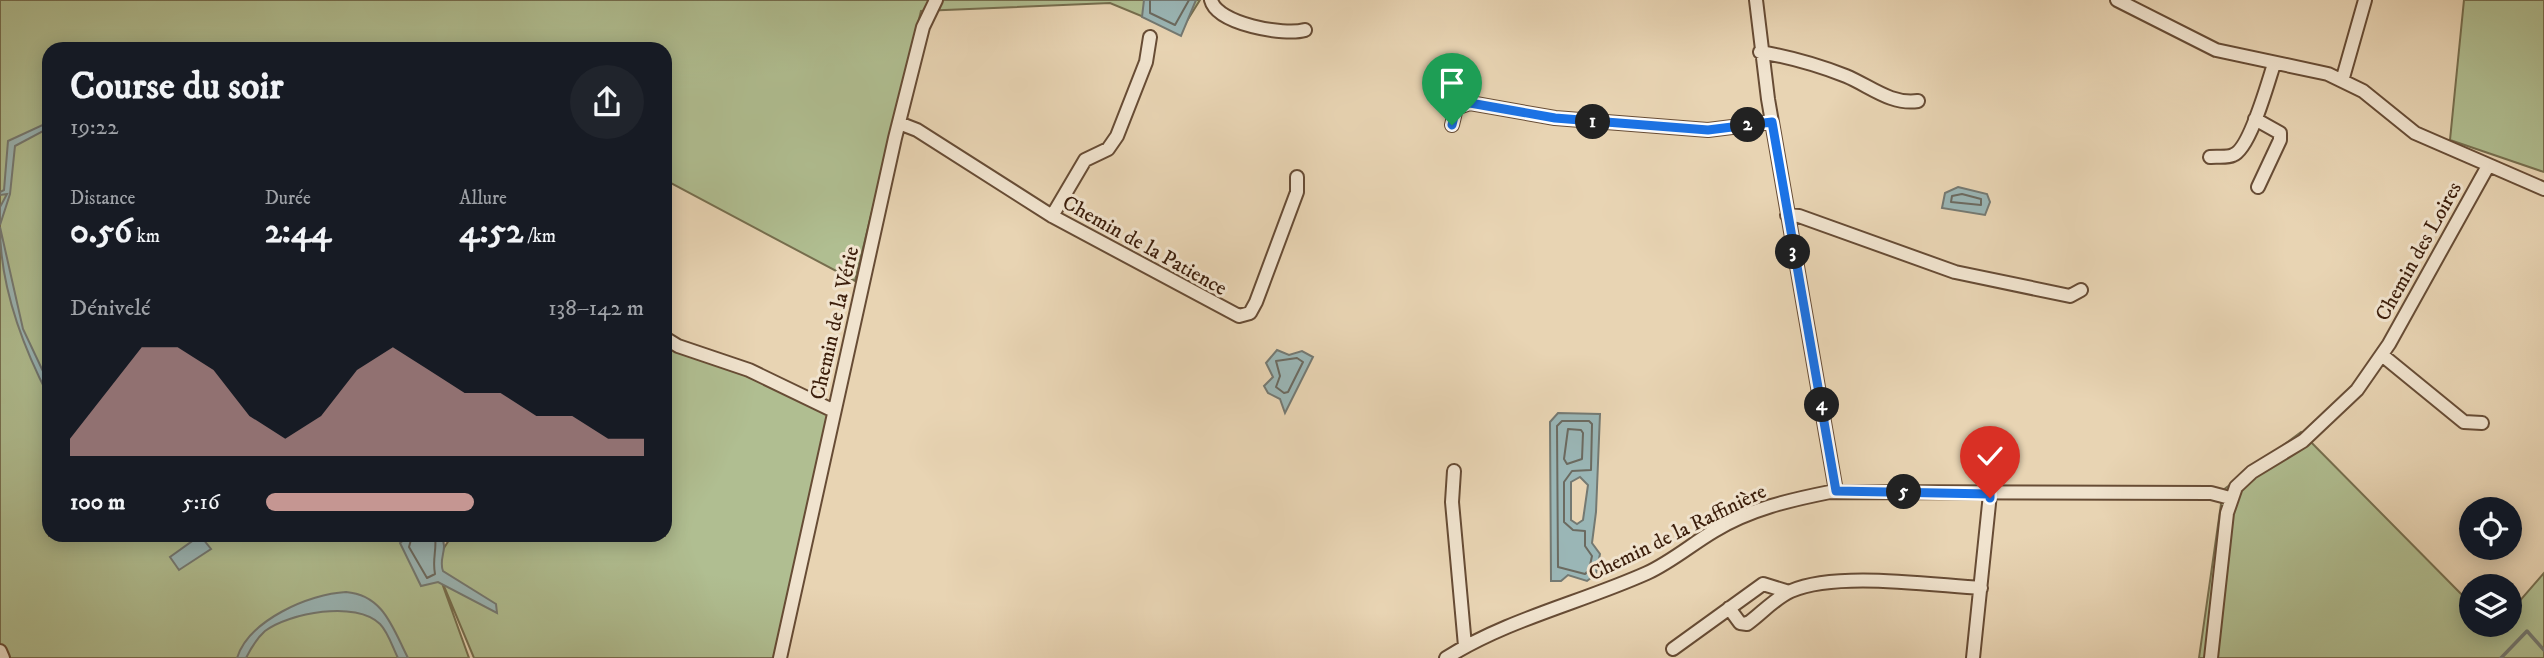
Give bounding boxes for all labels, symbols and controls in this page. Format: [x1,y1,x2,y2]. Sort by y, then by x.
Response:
pin [1422,53,1482,125]
text: Course du soir [70,63,283,111]
icon: arrive [1433,64,1471,102]
button: share [570,65,644,139]
pin: 1 [1576,104,1610,140]
pin: 2 [1730,108,1766,142]
text: 1 [1589,110,1596,133]
text: 19:22 [70,113,118,142]
text: 2 [1743,113,1752,136]
street label: Chemin des Loires [2370,177,2468,326]
text: Distance [70,187,135,210]
text: Durée [265,187,311,210]
text: Allure [459,187,507,210]
street label: Chemin de la Patience [1058,190,1232,302]
text: 0.56 [70,210,132,254]
text: 2:44 [265,210,331,254]
text: 4:52 [459,210,523,254]
text: km [132,225,160,248]
text: /km [523,225,556,248]
pin: 3 [1776,234,1811,270]
text: 3 [1789,240,1796,263]
street label: Chemin de la Vérie [805,244,865,402]
text: Dénivelé [70,294,151,323]
text: 138–142 m [548,294,644,323]
pin: 4 [1804,388,1840,422]
text: 4 [1816,393,1827,416]
pin [1960,426,2020,498]
icon: check [1971,437,2009,475]
pin: 5 [1886,475,1922,510]
street label: Chemin de la Raffinière [1584,478,1771,587]
text: 5 [1899,480,1908,503]
text: 100 m [70,488,125,517]
text: 5:16 [182,488,220,517]
map controls [2459,497,2522,637]
button: locate [2459,497,2522,560]
button: layers [2459,574,2522,637]

